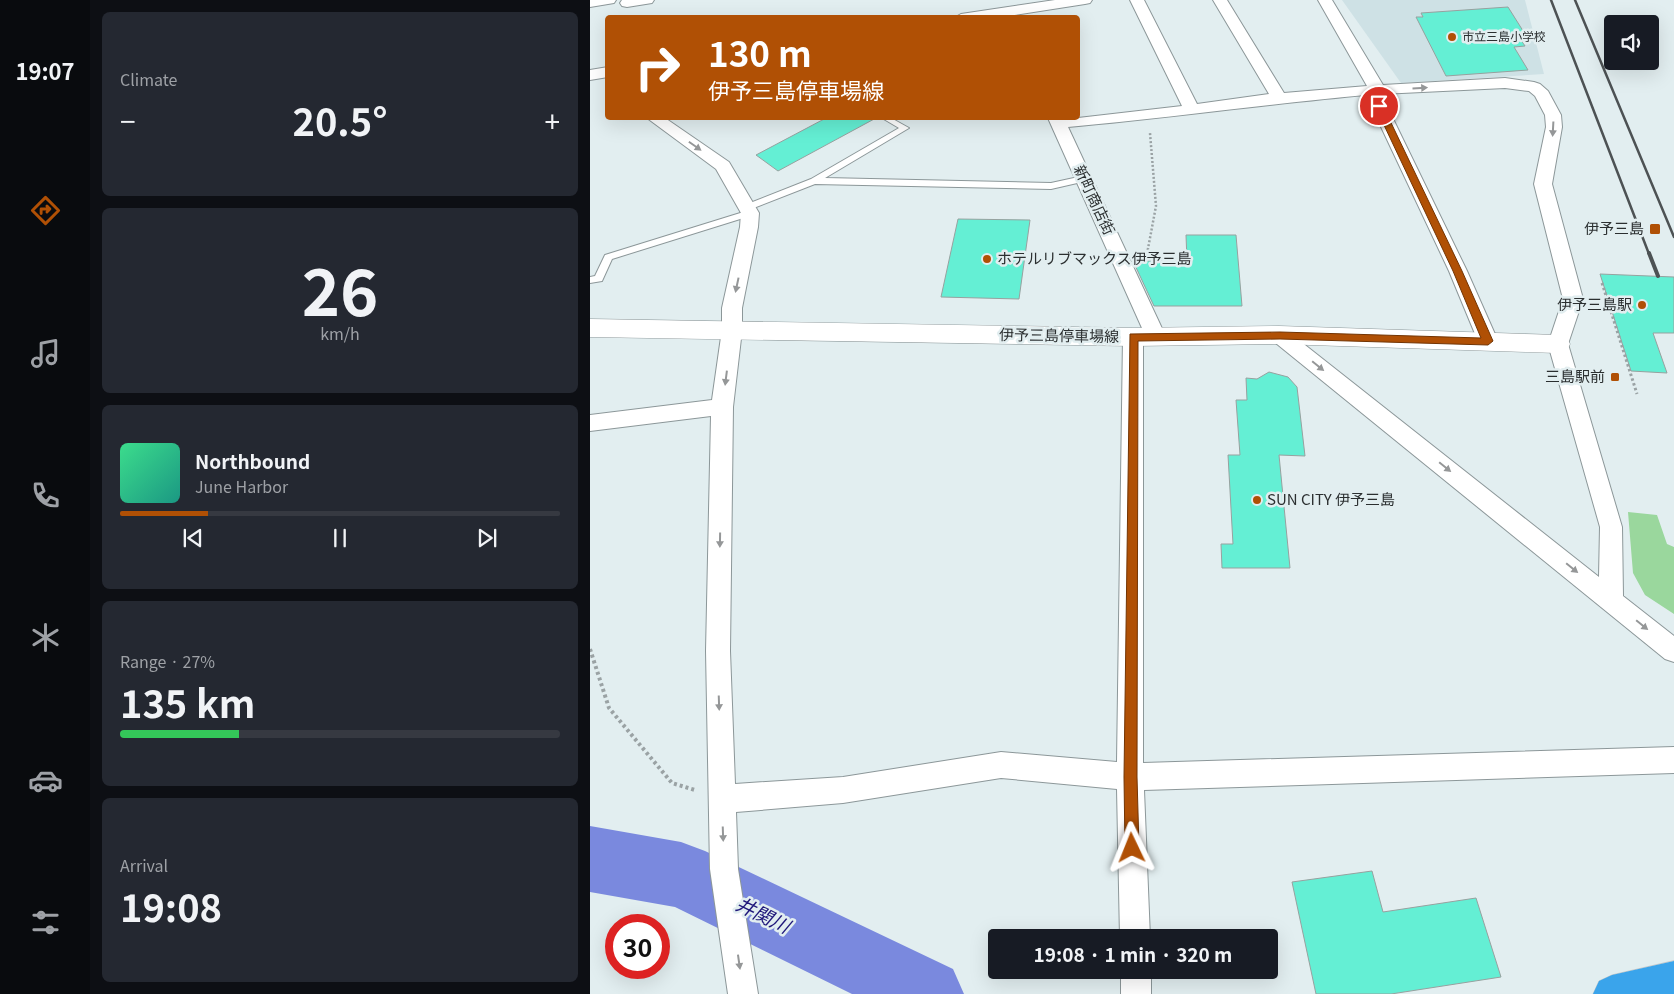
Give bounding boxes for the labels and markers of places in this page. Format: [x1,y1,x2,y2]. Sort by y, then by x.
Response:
place label: 市立三島小学校 [1462,27,1546,44]
marker: 市立三島小学校 [1446,31,1458,43]
pin [1358,85,1400,127]
place label: 伊予三島 [1584,217,1644,238]
marker: 伊予三島 [1648,222,1662,236]
place label: ホテルリブマックス伊予三島 [997,247,1192,268]
marker: ホテルリブマックス伊予三島 [981,253,993,265]
place label: 伊予三島駅 [1557,293,1632,314]
marker: 伊予三島駅 [1636,299,1648,311]
place label: 三島駅前 [1545,365,1605,386]
marker: 三島駅前 [1609,371,1621,383]
place label: SUN CITY 伊予三島 [1267,488,1395,509]
marker: SUN CITY 伊予三島 [1251,494,1263,506]

